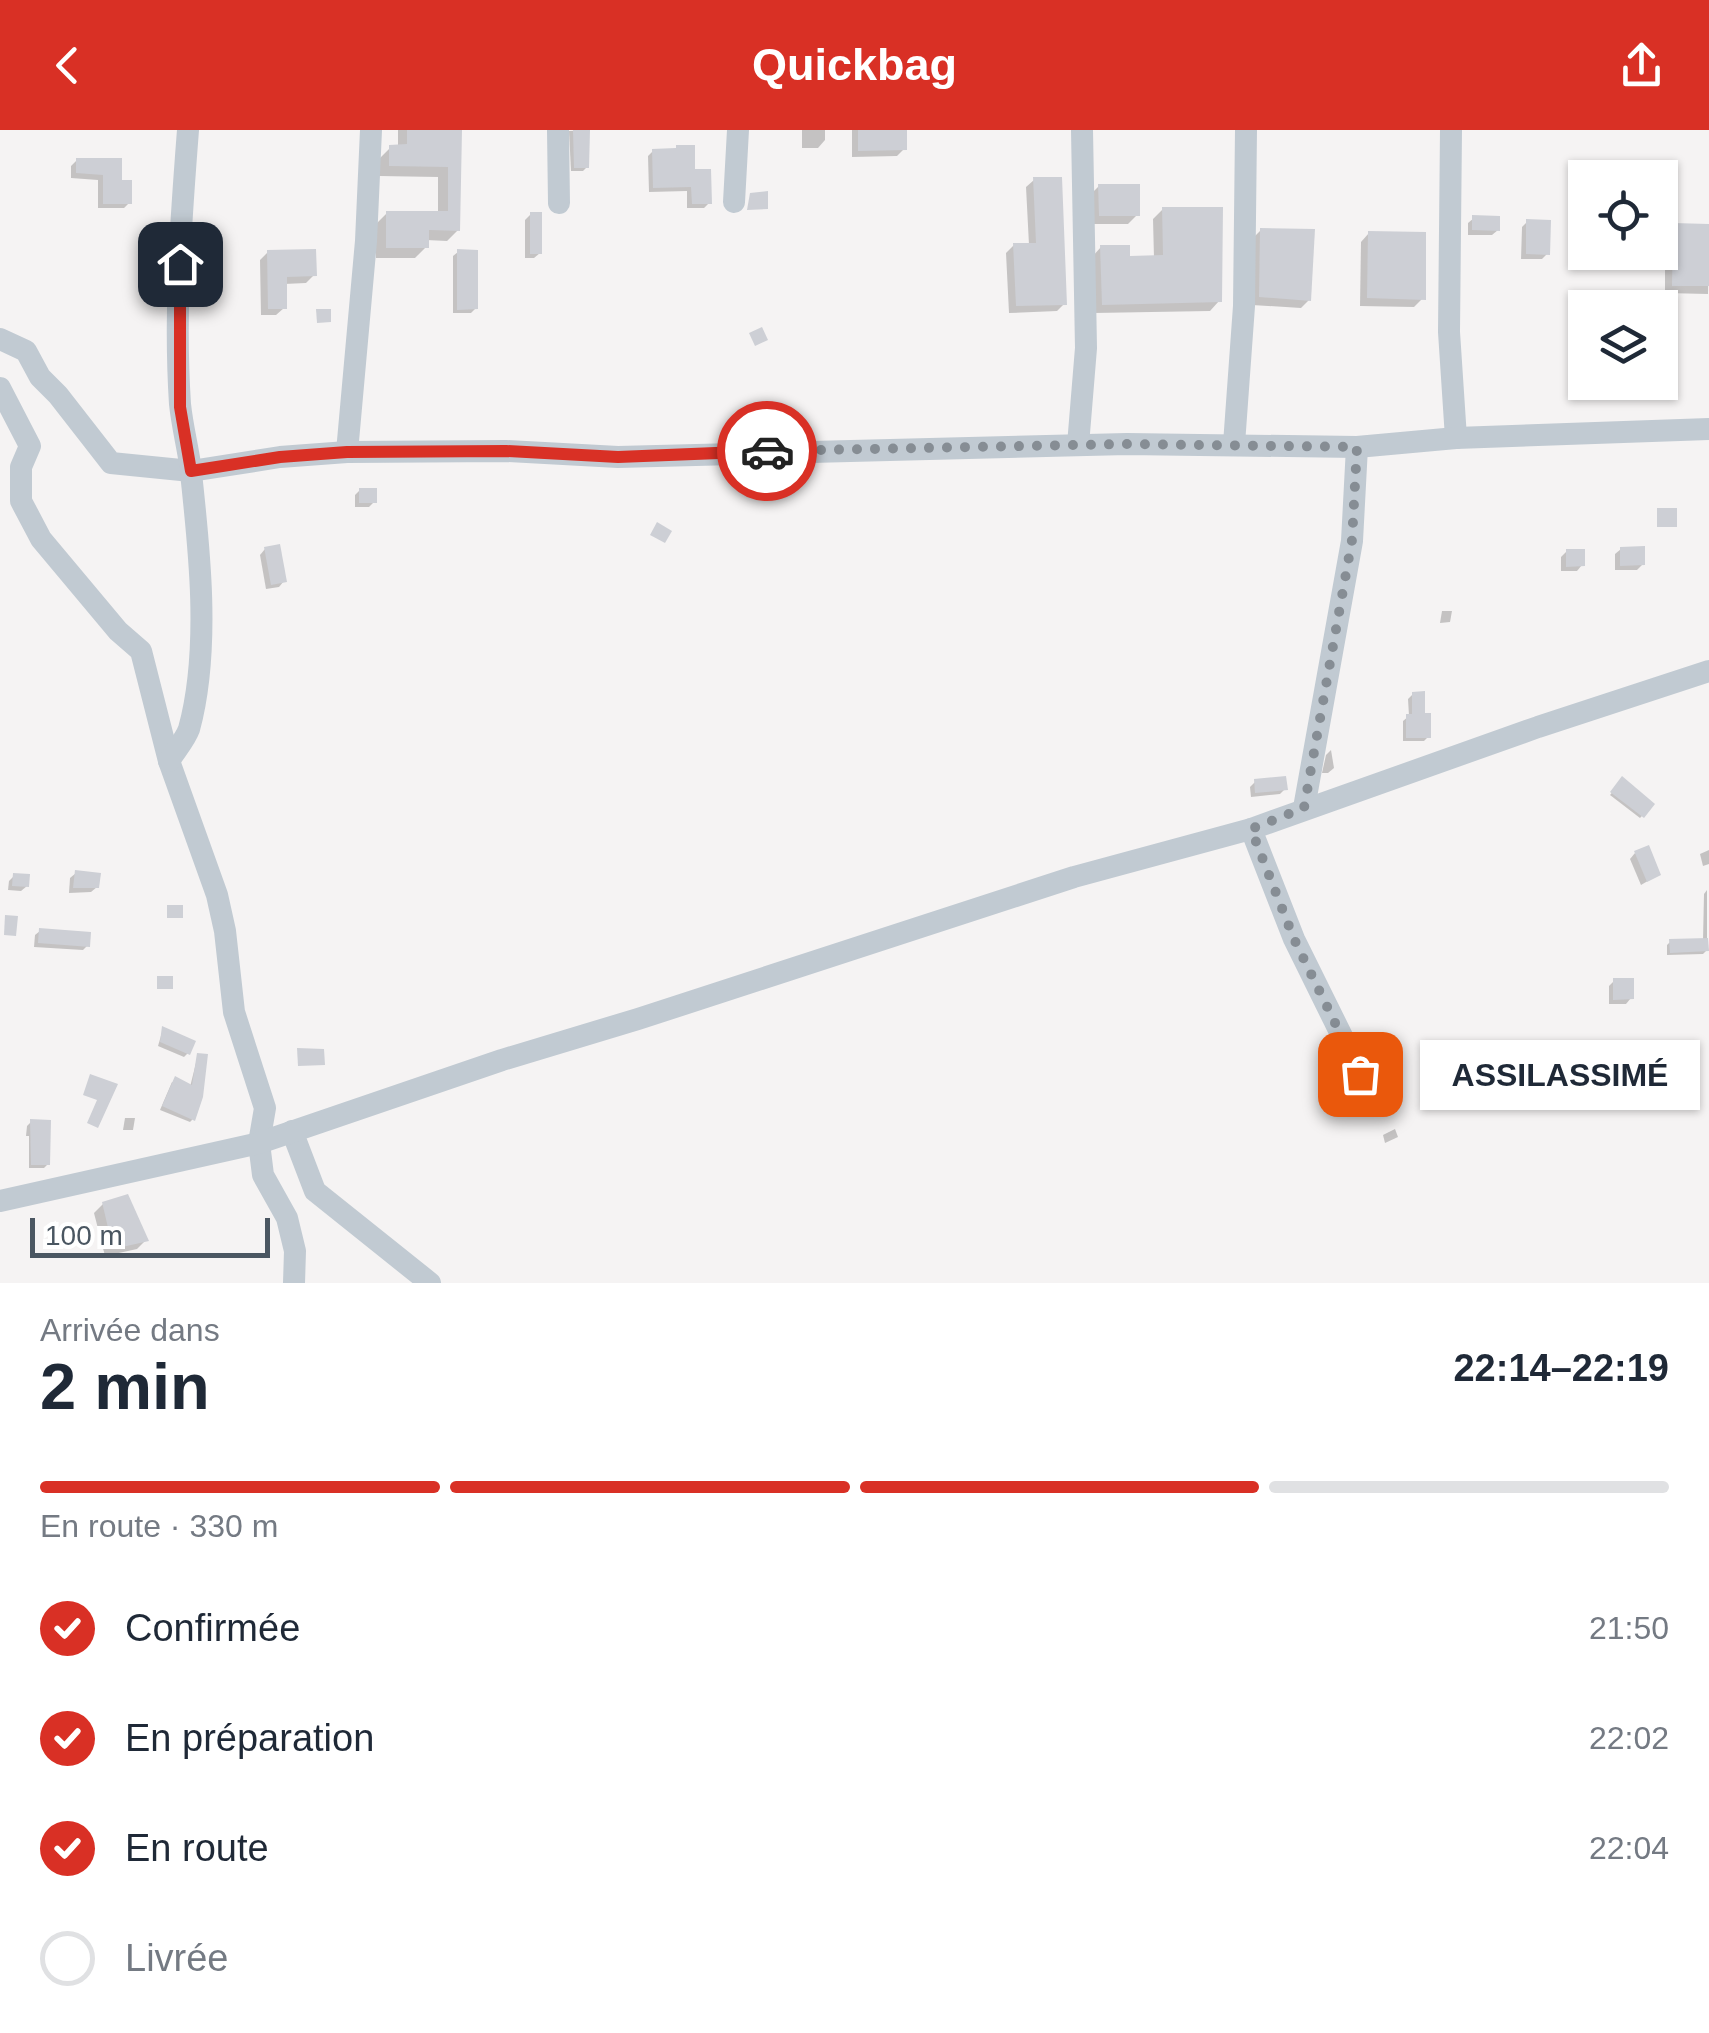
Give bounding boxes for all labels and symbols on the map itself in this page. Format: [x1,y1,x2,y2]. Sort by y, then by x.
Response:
pin [138,222,223,307]
courier [717,401,817,501]
pin [1318,1032,1403,1117]
callout: ASSILASSIMÉ [1420,1039,1700,1109]
scale bar [30,1213,270,1258]

